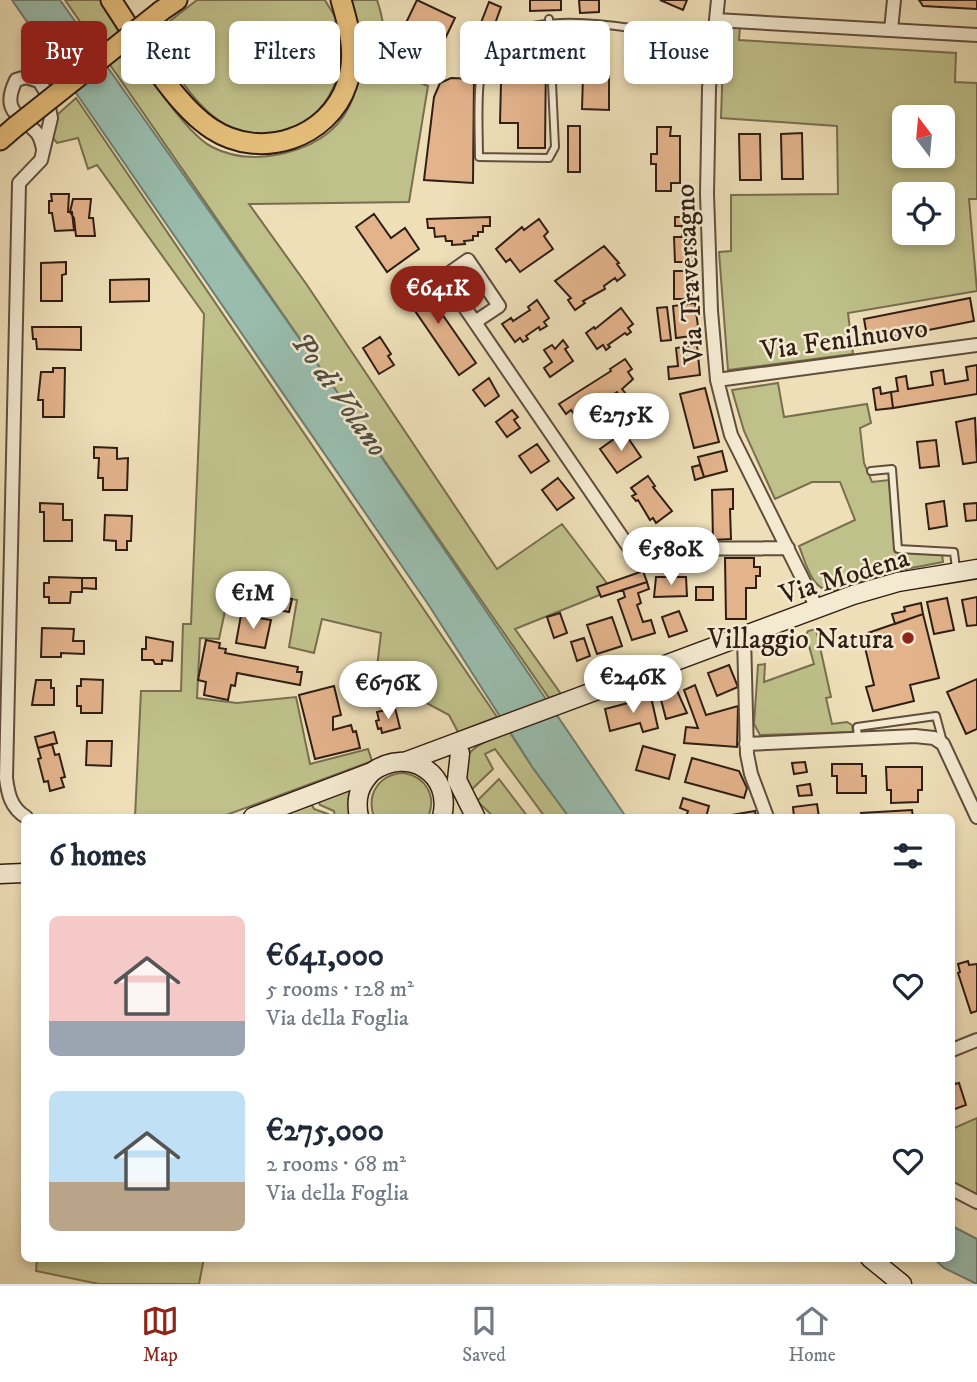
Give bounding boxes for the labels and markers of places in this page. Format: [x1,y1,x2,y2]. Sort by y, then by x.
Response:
pin: €641K [389,266,487,326]
pin: €275K [572,393,670,453]
pin: €580K [622,528,720,587]
pin: €1M [219,572,287,631]
place label: Villaggio Natura [706,622,894,657]
marker: Villaggio Natura [900,630,916,646]
pin: €246K [584,656,682,715]
pin: €676K [339,662,437,721]

